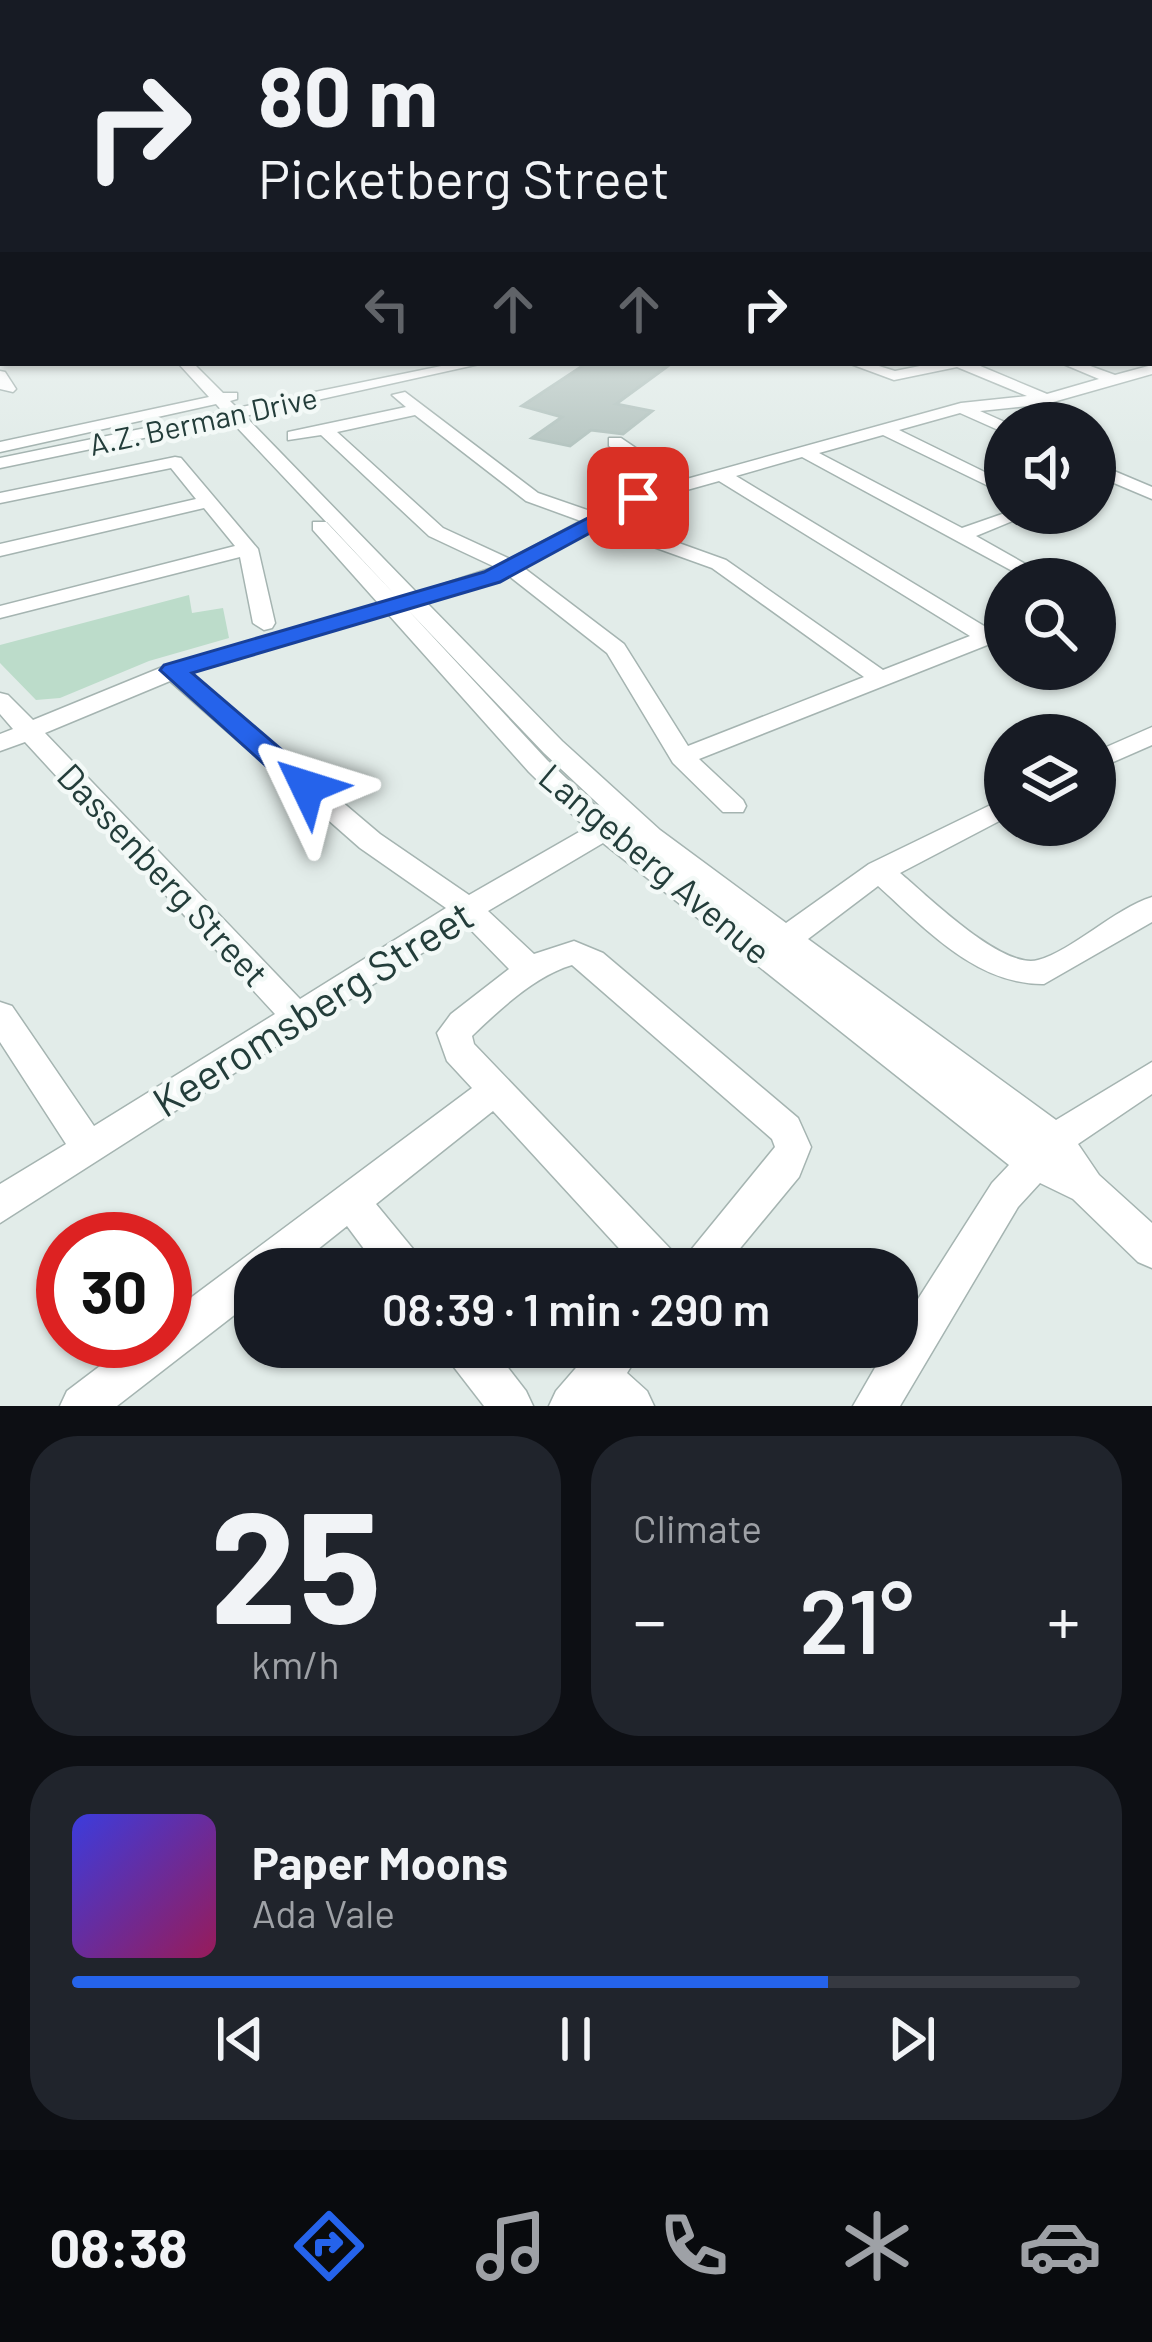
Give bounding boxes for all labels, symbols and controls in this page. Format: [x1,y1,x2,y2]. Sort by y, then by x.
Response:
text: 80 m [258,43,438,144]
icon: right [60,48,216,204]
text: Picketberg Street [258,145,670,210]
icon: left [354,276,420,342]
icon: ahead [480,276,546,342]
icon: ahead [606,276,672,342]
icon: right [732,276,798,342]
street label: A.Z. Berman Drive [86,378,320,462]
map controls [984,402,1116,846]
button: sound [984,402,1116,534]
pin [587,447,689,549]
icon: arrive [605,465,671,531]
button: search [984,558,1116,690]
button: layers [984,714,1116,846]
position arrow [244,724,370,850]
street label: Dassenberg Street [50,754,278,994]
street label: Langeberg Avenue [532,754,780,972]
street label: Keeromsberg Street [143,888,482,1127]
speed limit sign: 30 [36,1212,192,1368]
text: 08:39 · 1 min · 290 m [382,1281,770,1335]
text: 25 [210,1468,381,1655]
text: Climate [633,1504,762,1551]
text: 21° [799,1564,914,1672]
text: − [633,1579,666,1658]
text: + [1047,1579,1080,1658]
text: km/h [251,1640,340,1687]
text: Paper Moons [252,1835,508,1889]
text: Ada Vale [252,1889,395,1936]
icon: previous [207,2006,273,2072]
icon: pause [543,2006,609,2072]
icon: next [879,2006,945,2072]
icon: directions [287,2204,371,2288]
icon: music [469,2204,553,2288]
icon: phone [652,2204,736,2288]
icon: climate [835,2204,919,2288]
icon: car [1018,2204,1102,2288]
text: 08:38 [49,2214,188,2279]

